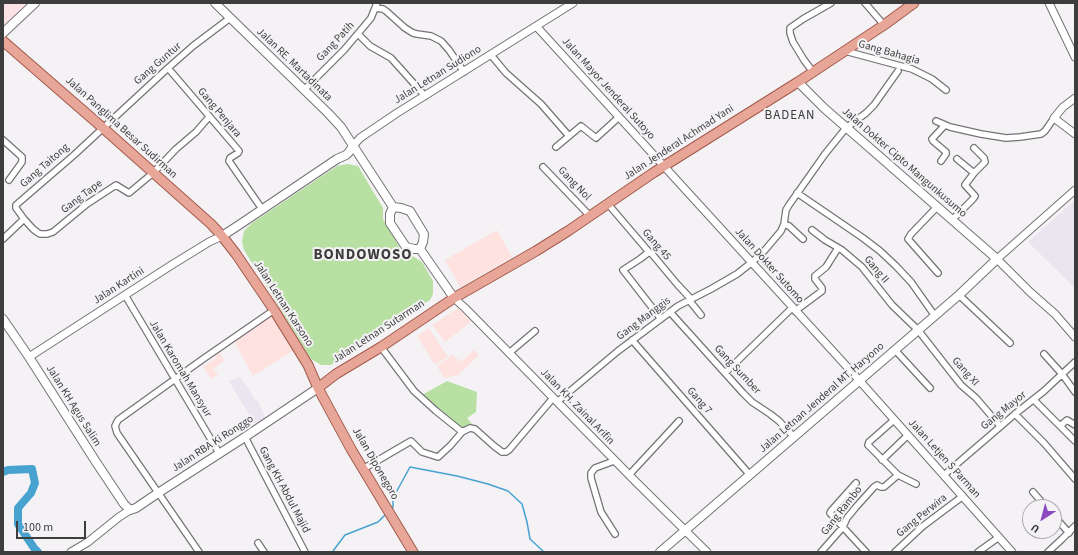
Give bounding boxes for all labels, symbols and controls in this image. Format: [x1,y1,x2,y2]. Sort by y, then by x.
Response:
street label: Gang Patih [314,19,358,65]
street label: Jalan RE. Martadinata [253,26,335,104]
street label: Jalan Mayor Jenderal Sutoyo [559,35,657,143]
street label: Gang Bahagia [857,38,921,68]
street label: Gang Guntur [132,40,184,88]
street label: Jalan Letnan Sudiono [392,43,484,107]
street label: Jalan Panglima Besar Sudirman [62,74,180,182]
street label: Gang Penjara [194,85,244,141]
street label: Jalan Jenderal Achmad Yani [622,102,736,184]
street label: Jalan Dokter Cipto Mangunkusumo [839,105,969,221]
district label: BADEAN [764,108,816,124]
street label: Gang Taitong [18,141,72,191]
street label: Gang Nol [555,164,593,204]
street label: Gang Tape [59,177,105,217]
street label: Jalan Dokter Sutomo [732,226,806,306]
street label: Gang 45 [639,227,673,263]
district label: BONDOWOSO [313,247,413,265]
street label: Gang II [861,254,891,286]
street label: Jalan Letnan Karsono [250,259,316,349]
street label: Jalan Kartini [91,265,147,307]
street label: Gang Manggis [614,294,674,344]
street label: Jalan Letnan Sutarman [331,297,427,367]
street label: Jalan Karomah Mansyur [146,318,214,420]
street label: Jalan Letnan Jenderal MT. Haryono [757,340,887,456]
street label: Gang Sumber [711,343,763,397]
street label: Gang XI [949,355,981,389]
street label: Jalan KH Agus Salim [43,363,103,449]
street label: Jalan KH. Zainal Arifin [537,366,617,448]
street label: Gang 7 [684,385,714,417]
street label: Gang Mayor [979,389,1029,433]
street label: Jalan RBA Ki Ronggo [170,413,256,475]
street label: Jalan Letjen S Parman [905,417,983,501]
street label: Jalan Diponegoro [349,425,401,503]
street label: Gang KH Abdul Majid [256,444,312,536]
street label: Gang Rambo [819,484,865,538]
street label: Gang Perwira [894,492,950,540]
north arrow [1022,499,1062,539]
scale bar [18,513,88,539]
text: 100 m [23,519,53,536]
text: U [1028,520,1043,537]

